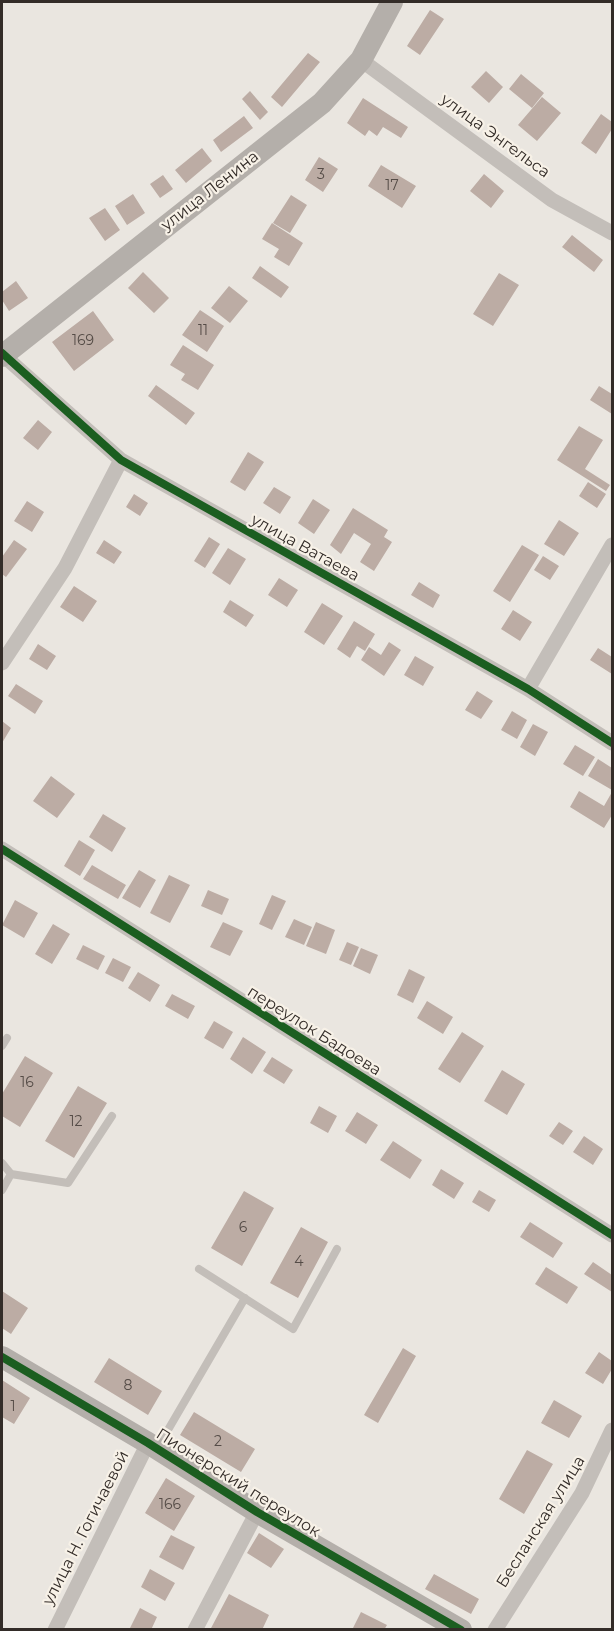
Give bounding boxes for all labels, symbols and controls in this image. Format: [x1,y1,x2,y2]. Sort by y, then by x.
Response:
street label: улица Энгельса [437,90,553,182]
street label: улица Ленина [157,147,263,235]
house number: 3 [317,167,325,183]
house number: 17 [385,178,399,194]
house number: 11 [198,323,208,339]
house number: 169 [72,333,94,349]
street label: улица Ватаева [247,510,363,586]
street label: переулок Бадоева [244,982,384,1080]
house number: 16 [20,1075,34,1091]
house number: 12 [69,1114,83,1130]
house number: 6 [239,1220,247,1236]
house number: 4 [294,1254,304,1270]
house number: 8 [124,1378,132,1394]
house number: 1 [10,1399,16,1415]
street label: Пионерский переулок [152,1424,324,1542]
house number: 2 [214,1434,222,1450]
street label: улица Н. Гогичаевой [39,1448,133,1608]
street label: Бесланская улица [493,1453,589,1591]
house number: 166 [159,1497,181,1513]

